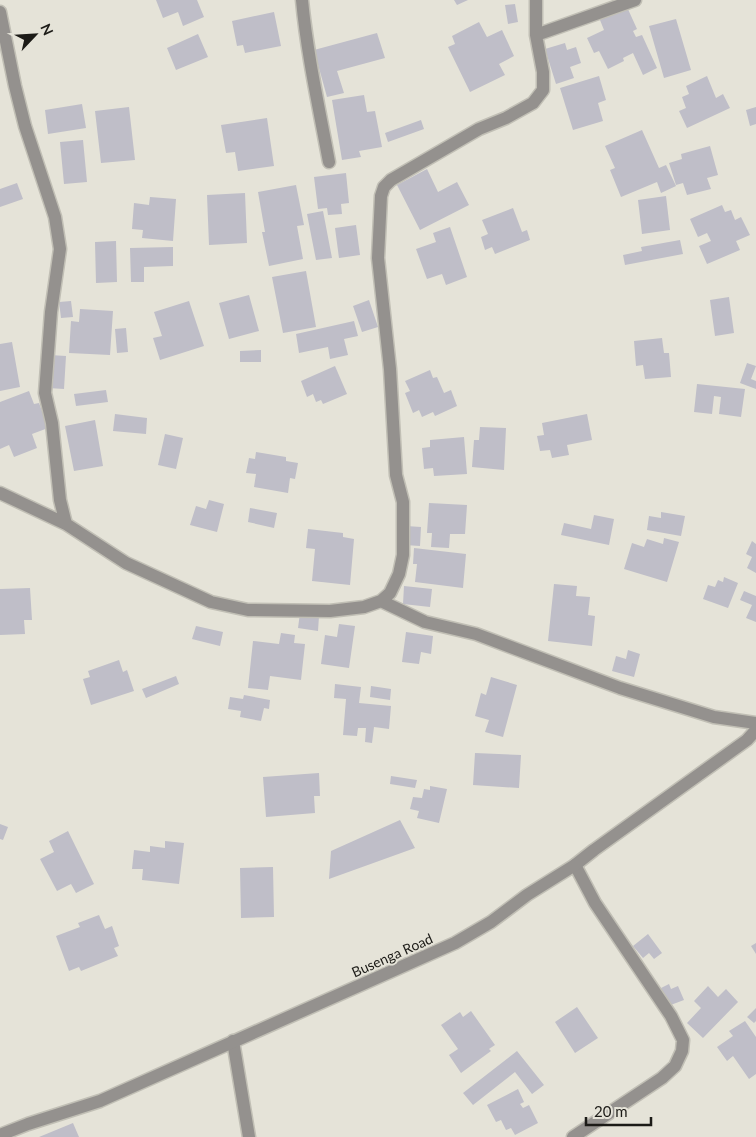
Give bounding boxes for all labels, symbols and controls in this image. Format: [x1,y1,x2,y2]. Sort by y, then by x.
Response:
north arrow [10,10,60,60]
text: N [37,21,57,38]
street label: Busenga Road [349,930,435,980]
scale bar [586,1094,651,1126]
text: 20 m [594,1102,628,1120]

